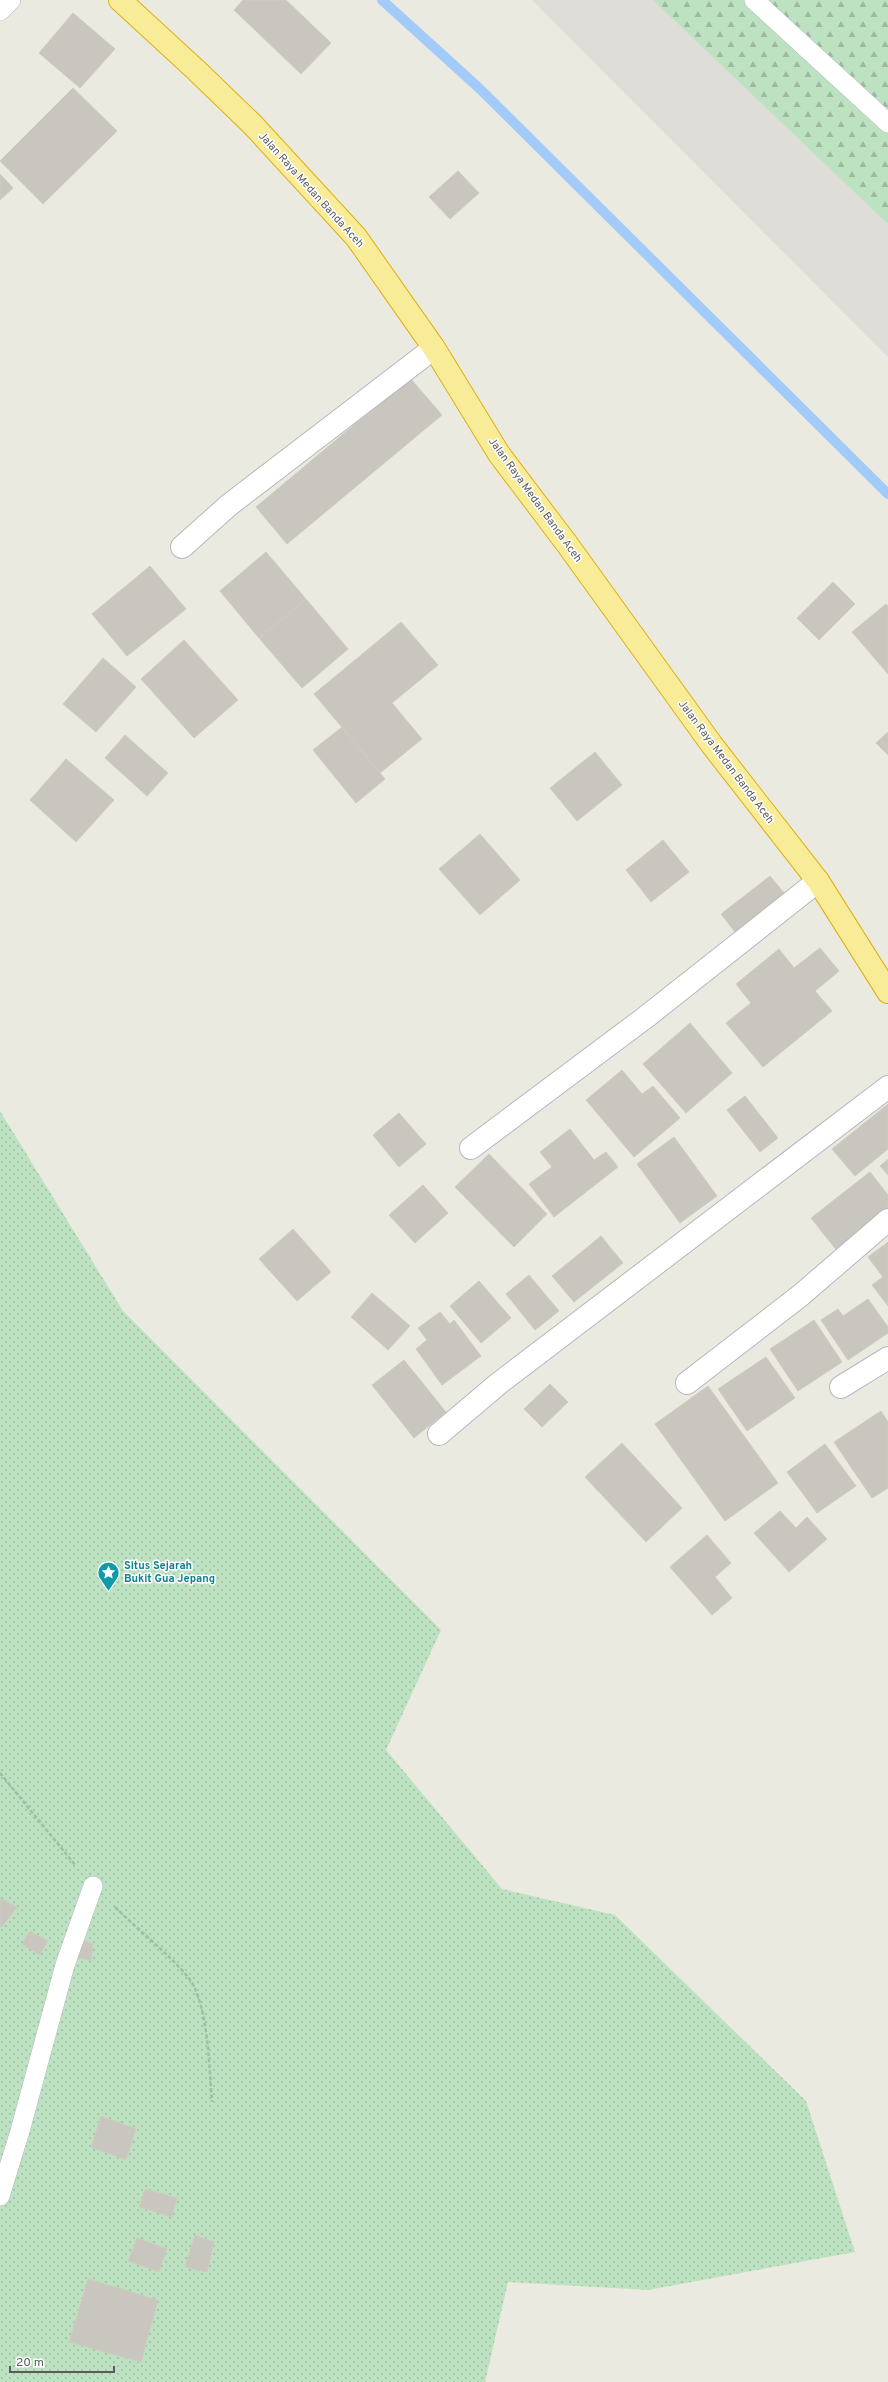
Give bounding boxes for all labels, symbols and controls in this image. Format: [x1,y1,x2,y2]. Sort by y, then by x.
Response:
street label: Jalan Raya Medan Banda Aceh [255,129,367,251]
street label: Jalan Raya Medan Banda Aceh [485,435,585,565]
street label: Jalan Raya Medan Banda Aceh [675,698,777,826]
place icon: Situs Sejarah Bukit Gua Jepang [95,1559,121,1592]
place label: Situs Sejarah Bukit Gua Jepang [124,1559,215,1586]
scale bar [10,2348,114,2374]
text: 20 m [16,2355,44,2371]

